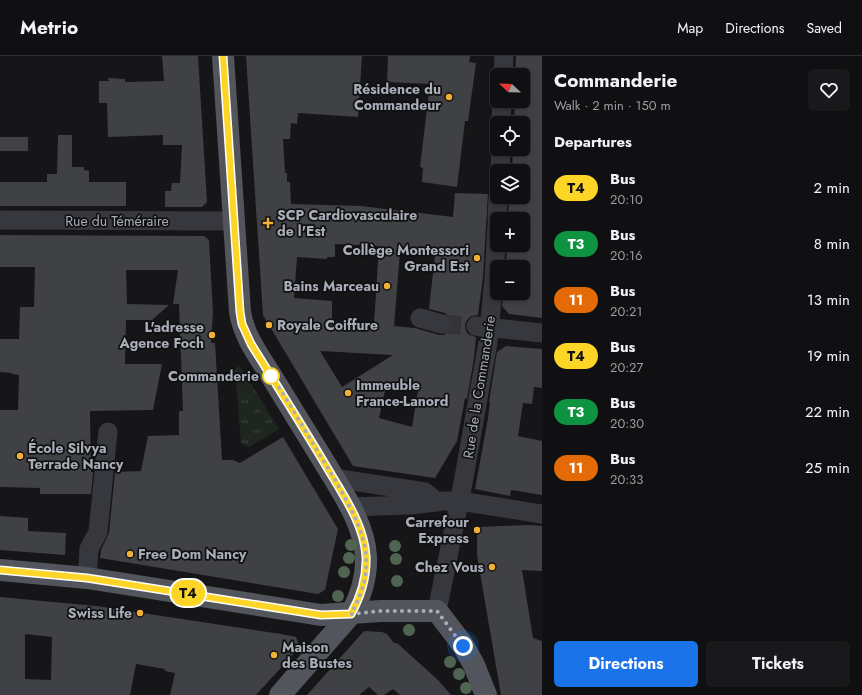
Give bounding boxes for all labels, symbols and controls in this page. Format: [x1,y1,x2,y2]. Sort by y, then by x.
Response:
text: Metrio [20,14,78,41]
text: Map [677,18,703,38]
text: Directions [725,18,785,38]
text: Saved [807,18,842,38]
text: Commanderie [554,67,677,94]
north arrow [490,68,530,108]
map controls [490,68,530,300]
button: heart [808,69,850,111]
place label: Résidence du Commandeur [353,79,441,115]
marker: Résidence du Commandeur [444,92,454,102]
text: Walk · 2 min · 150 m [554,96,671,115]
button: locate [490,116,530,156]
text: Departures [554,131,632,153]
button: layers [490,164,530,204]
text: Bus [610,168,635,190]
text: 2 min [813,177,850,199]
text: T4 [567,178,585,198]
text: 20:10 [610,190,643,209]
place label: SCP Cardiovasculaire de l'Est [277,205,417,241]
street label: Rue du Téméraire [65,211,169,231]
button: + [490,212,530,252]
marker: SCP Cardiovasculaire de l'Est [262,217,274,229]
text: Bus [610,224,635,246]
text: 8 min [814,233,850,255]
text: T3 [568,234,584,254]
place label: Collège Montessori Grand Est [343,240,470,276]
text: 20:16 [610,246,642,265]
marker: Collège Montessori Grand Est [472,253,482,263]
button: − [490,260,530,300]
place label: Bains Marceau [284,276,379,296]
text: Bus [610,280,635,302]
marker: Bains Marceau [382,281,392,291]
text: 13 min [807,289,850,311]
text: 11 [569,290,583,310]
text: 20:21 [610,302,642,321]
street label: Rue de la Commanderie [458,314,500,460]
place label: Royale Coiffure [277,315,378,335]
place label: L'adresse Agence Foch [118,317,204,353]
marker: Royale Coiffure [264,320,274,330]
marker: L'adresse Agence Foch [207,330,217,340]
text: Bus [610,336,635,358]
text: 19 min [807,345,850,367]
text: T4 [567,346,585,366]
text: 20:27 [610,358,643,377]
place label: Commanderie [168,366,259,386]
marker: Commanderie [262,367,280,385]
place label: Immeuble France-Lanord [356,375,449,411]
marker: Immeuble France-Lanord [343,388,353,398]
text: Bus [610,392,635,414]
text: 22 min [805,401,850,423]
text: T3 [568,402,584,422]
text: 20:30 [610,414,644,433]
place label: École Silvya Terrade Nancy [28,438,124,474]
text: Bus [610,448,635,470]
marker: École Silvya Terrade Nancy [15,451,25,461]
text: 25 min [805,457,850,479]
text: 11 [569,458,583,478]
text: 20:33 [610,470,643,489]
place label: Carrefour Express [405,512,470,548]
marker: Carrefour Express [472,525,482,535]
place label: Free Dom Nancy [138,544,247,564]
marker: Free Dom Nancy [125,549,135,559]
place label: Chez Vous [415,557,485,577]
marker: Chez Vous [487,562,497,572]
line badge: T4 [170,580,206,606]
text: T4 [179,583,197,603]
place label: Swiss Life [68,603,132,623]
marker: Swiss Life [135,608,145,618]
your location [453,636,473,656]
place label: Maison des Bustes [282,637,352,673]
button: Directions [554,641,698,687]
button: Tickets [706,641,850,687]
marker: Maison des Bustes [269,650,279,660]

